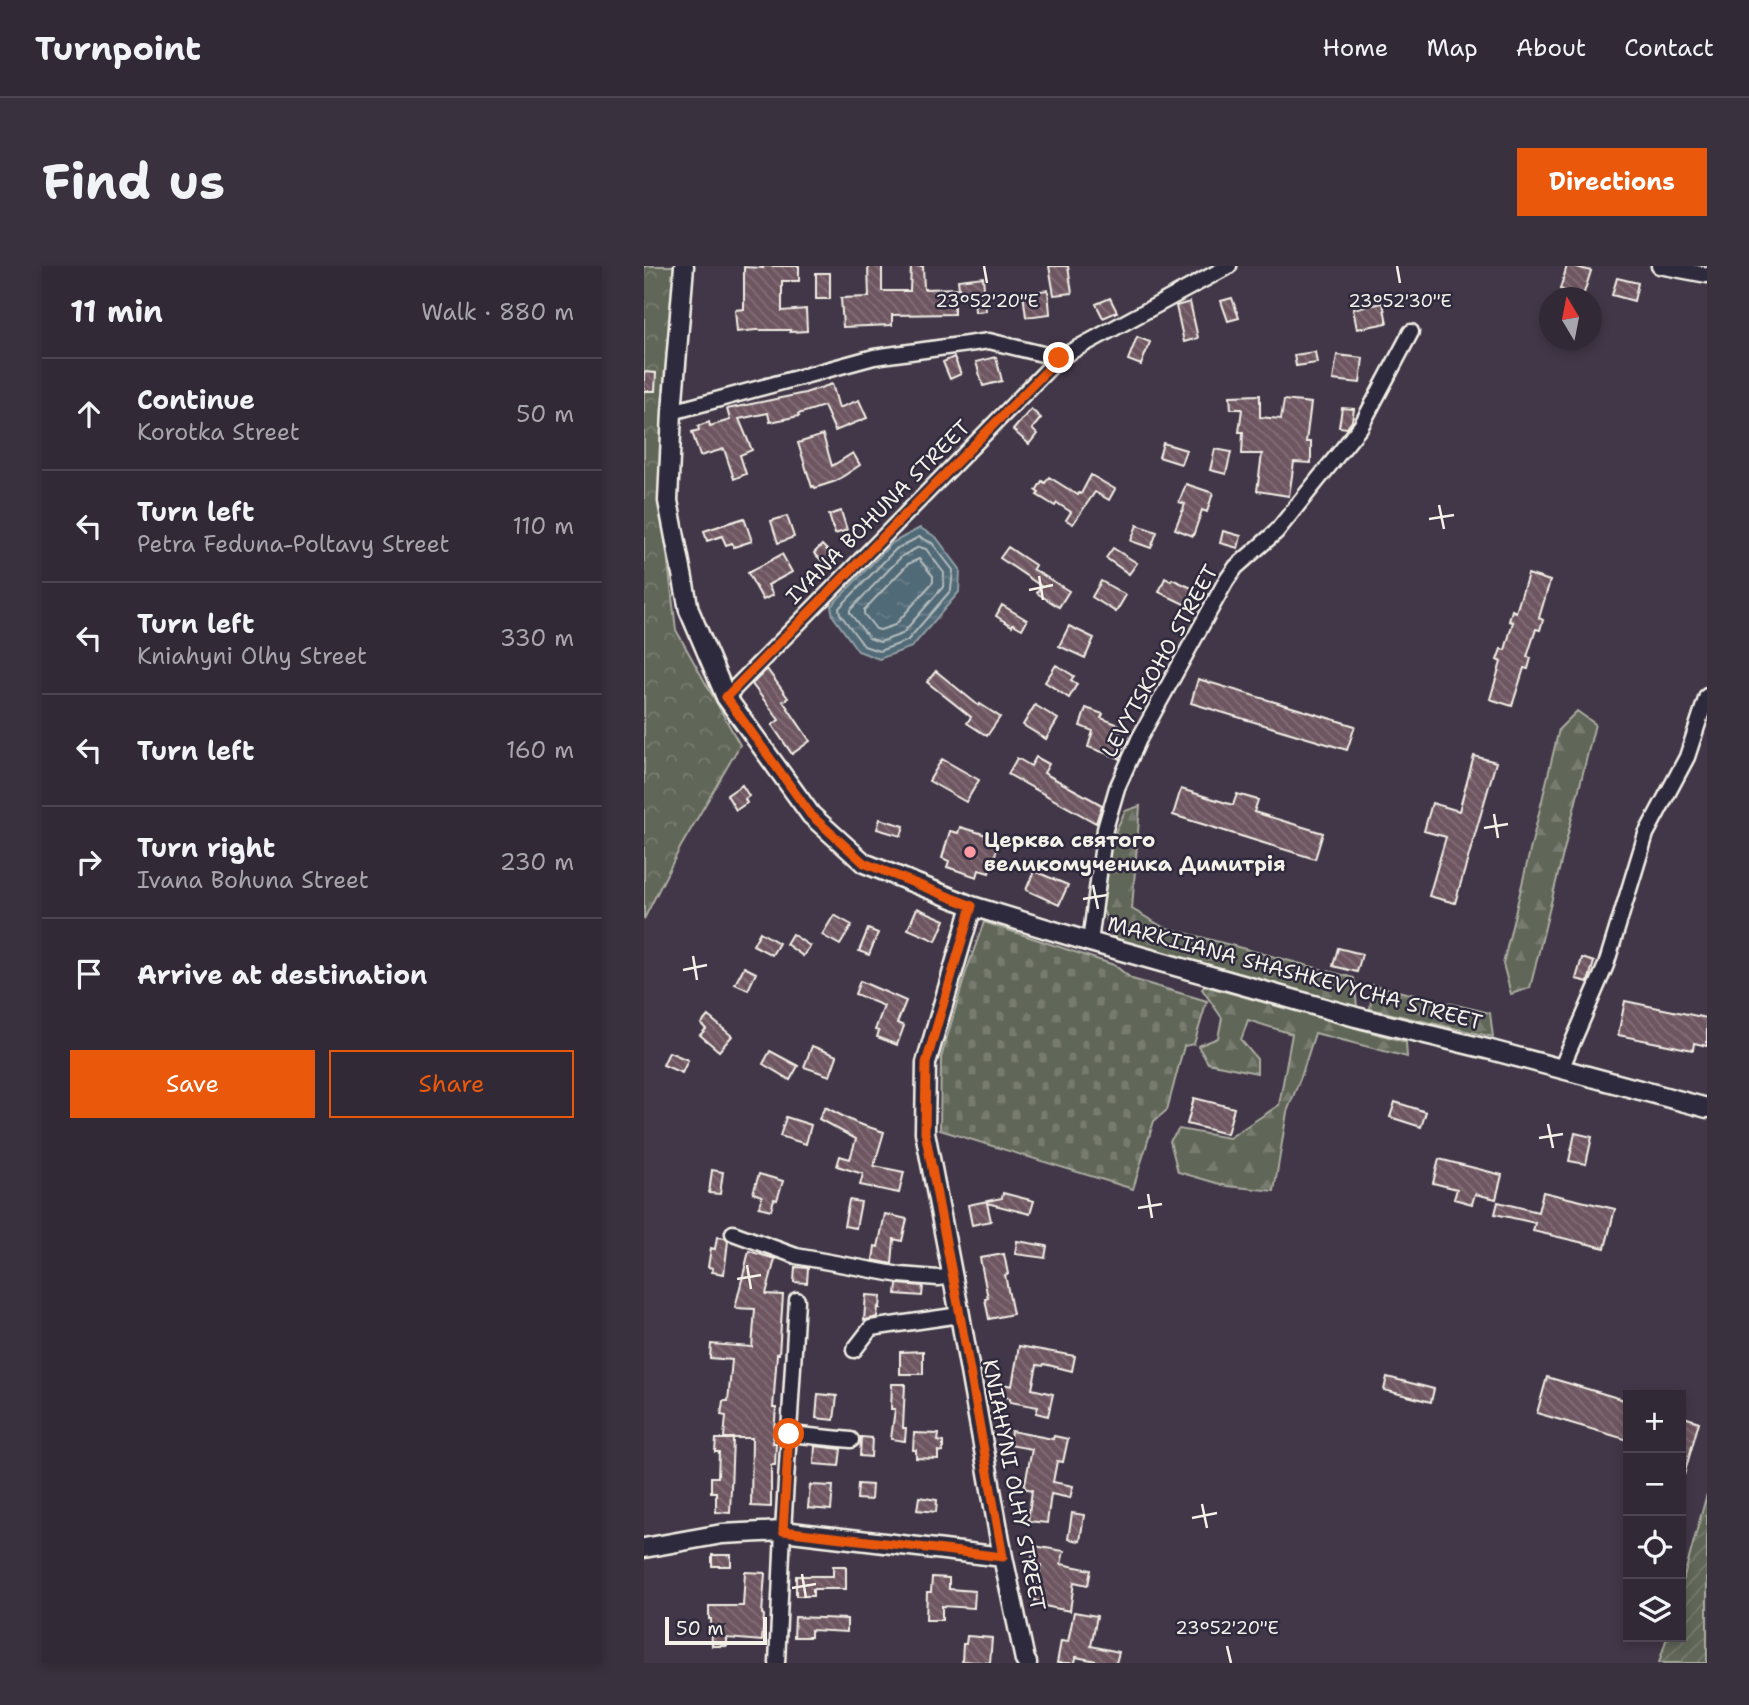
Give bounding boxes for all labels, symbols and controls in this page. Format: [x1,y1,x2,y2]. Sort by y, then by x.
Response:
text: Turnpoint [35,26,201,71]
text: Home [1322,32,1388,64]
text: Map [1426,32,1478,64]
text: About [1516,32,1586,64]
text: Contact [1624,32,1714,64]
button: Directions [1517,148,1707,216]
text: Find us [42,149,225,215]
north arrow [1539,287,1602,350]
text: 23°52'20"E [935,289,1039,313]
text: 23°52'30"E [1348,289,1452,313]
text: 11 min [70,291,163,332]
text: Walk · 880 m [421,297,574,327]
route end [1043,342,1074,373]
text: Continue [137,382,255,417]
icon: ahead [70,395,108,433]
text: 50 m [516,399,574,429]
street label: IVANA BOHUNA STREET [780,414,976,610]
text: Korotka Street [137,417,300,447]
text: Turn left [137,494,254,529]
icon: left [70,507,108,545]
text: 110 m [512,511,574,541]
text: Petra Feduna-Poltavy Street [137,529,450,559]
street label: LEVYTSKOHO STREET [1095,560,1225,762]
text: Turn left [137,606,254,641]
icon: left [70,619,108,657]
text: 330 m [500,623,574,653]
text: Kniahyni Olhy Street [137,641,367,671]
icon: left [70,731,108,769]
text: Turn left [137,733,254,768]
text: 160 m [506,735,574,765]
place label: Церква святого великомученика Димитрія [984,826,1286,878]
text: Turn right [137,830,275,865]
icon: right [70,843,108,881]
marker: Церква святого великомученика Димитрія [962,844,978,860]
text: 230 m [500,847,574,877]
text: Ivana Bohuna Street [137,865,369,895]
street label: MARKIIANA SHASHKEVYCHA STREET [1105,909,1485,1037]
icon: arrive [70,955,108,993]
text: Arrive at destination [137,957,427,992]
button: Save [70,1050,315,1118]
button: Share [329,1050,574,1118]
street label: KNIAHYNI OLHY STREET [976,1357,1052,1613]
map controls [1623,1390,1686,1642]
button: + [1623,1390,1686,1453]
route start [773,1418,804,1449]
button: − [1623,1453,1686,1516]
button: locate [1623,1516,1686,1579]
button: layers [1623,1579,1686,1642]
scale bar [665,1614,766,1646]
text: 50 m [676,1616,724,1641]
text: 23°52'20"E [1175,1616,1279,1640]

